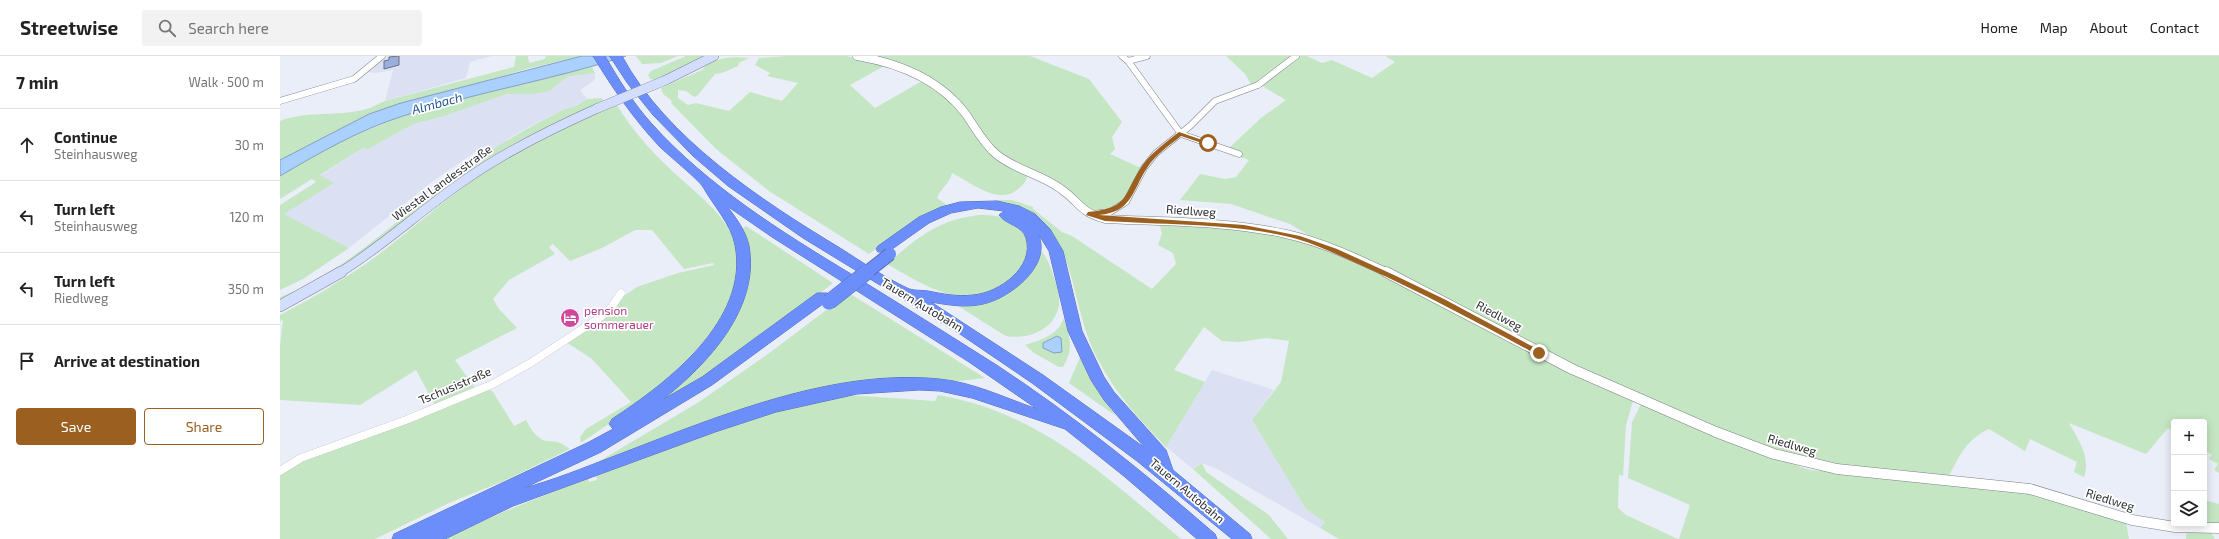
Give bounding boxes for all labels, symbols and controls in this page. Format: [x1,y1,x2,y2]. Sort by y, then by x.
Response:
search box [142,10,422,46]
text: Streetwise [20,16,118,39]
icon: search [156,17,178,39]
text: Search here [188,19,269,37]
text: Home [1981,19,2018,36]
text: Map [2040,19,2068,36]
text: About [2090,19,2128,36]
text: Contact [2150,19,2199,36]
text: 7 min [16,72,59,92]
text: Walk · 500 m [189,74,264,90]
water label: Almbach [409,89,464,118]
text: Continue [54,128,117,146]
icon: ahead [16,134,38,156]
route start [1199,134,1217,152]
text: 30 m [235,137,264,153]
street label: Wiestal Landesstraße [389,141,494,223]
text: Steinhausweg [54,146,138,162]
text: Turn left [54,200,115,218]
street label: Riedlweg [1166,201,1217,219]
icon: left [16,206,38,228]
text: 120 m [229,209,264,225]
text: Steinhausweg [54,218,138,234]
text: Turn left [54,272,115,290]
street label: Tauern Autobahn [879,274,966,334]
icon: left [16,278,38,300]
text: 350 m [228,281,264,297]
text: Riedlweg [54,290,108,306]
street label: Riedlweg [1474,297,1525,333]
place label: pension sommerauer [584,303,654,331]
hotel icon: pension sommerauer [559,307,581,329]
route end [1530,344,1548,362]
icon: arrive [16,350,38,372]
text: Arrive at destination [54,352,200,370]
street label: Tschusistraße [416,364,493,407]
button: Save [16,408,136,445]
button: Share [144,408,264,445]
map controls [2171,419,2207,527]
button: + [2171,419,2207,455]
street label: Riedlweg [1766,430,1819,458]
street label: Tauern Autobahn [1148,455,1228,525]
button: − [2171,455,2207,491]
street label: Riedlweg [2084,485,2137,513]
button: layers [2171,491,2207,527]

